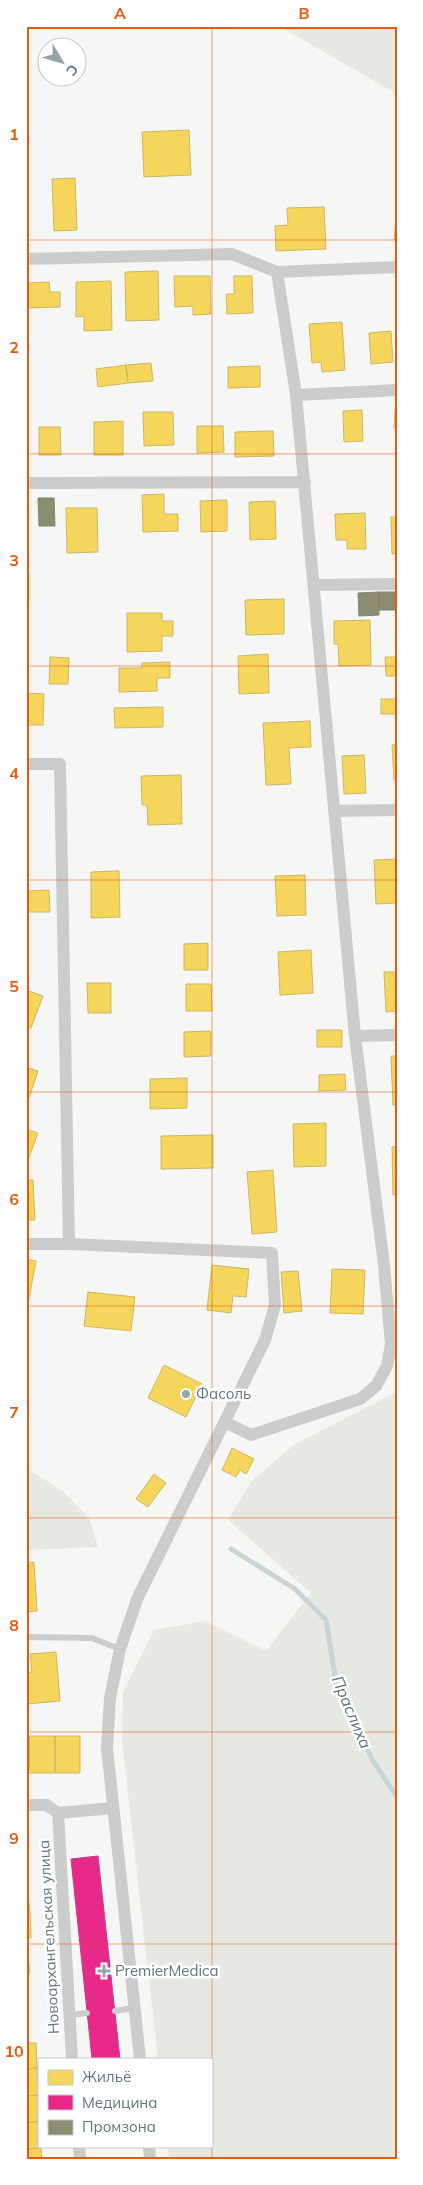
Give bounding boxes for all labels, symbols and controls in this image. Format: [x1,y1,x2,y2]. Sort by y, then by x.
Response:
text: A [114,3,126,23]
text: B [298,3,310,23]
north arrow [38,38,88,88]
text: С [62,61,82,79]
text: 1 [9,124,19,144]
text: 2 [9,337,19,357]
text: 3 [9,550,19,570]
text: 4 [9,763,19,783]
text: 5 [9,976,19,996]
text: 6 [9,1189,19,1209]
place label: Фасоль [196,1384,251,1403]
marker: Фасоль [180,1388,192,1400]
text: 7 [9,1402,19,1422]
text: 8 [9,1615,19,1635]
water label: Праслиха [328,1673,376,1752]
text: 9 [9,1828,19,1848]
street label: Новоархангельская улица [34,1839,63,2035]
place label: PremierMedica [115,1961,218,1980]
marker: PremierMedica [97,1964,111,1978]
text: 10 [4,2041,24,2061]
legend [38,2058,212,2148]
text: Жильё [82,2067,131,2086]
text: Медицина [82,2093,157,2112]
text: Промзона [82,2117,156,2136]

